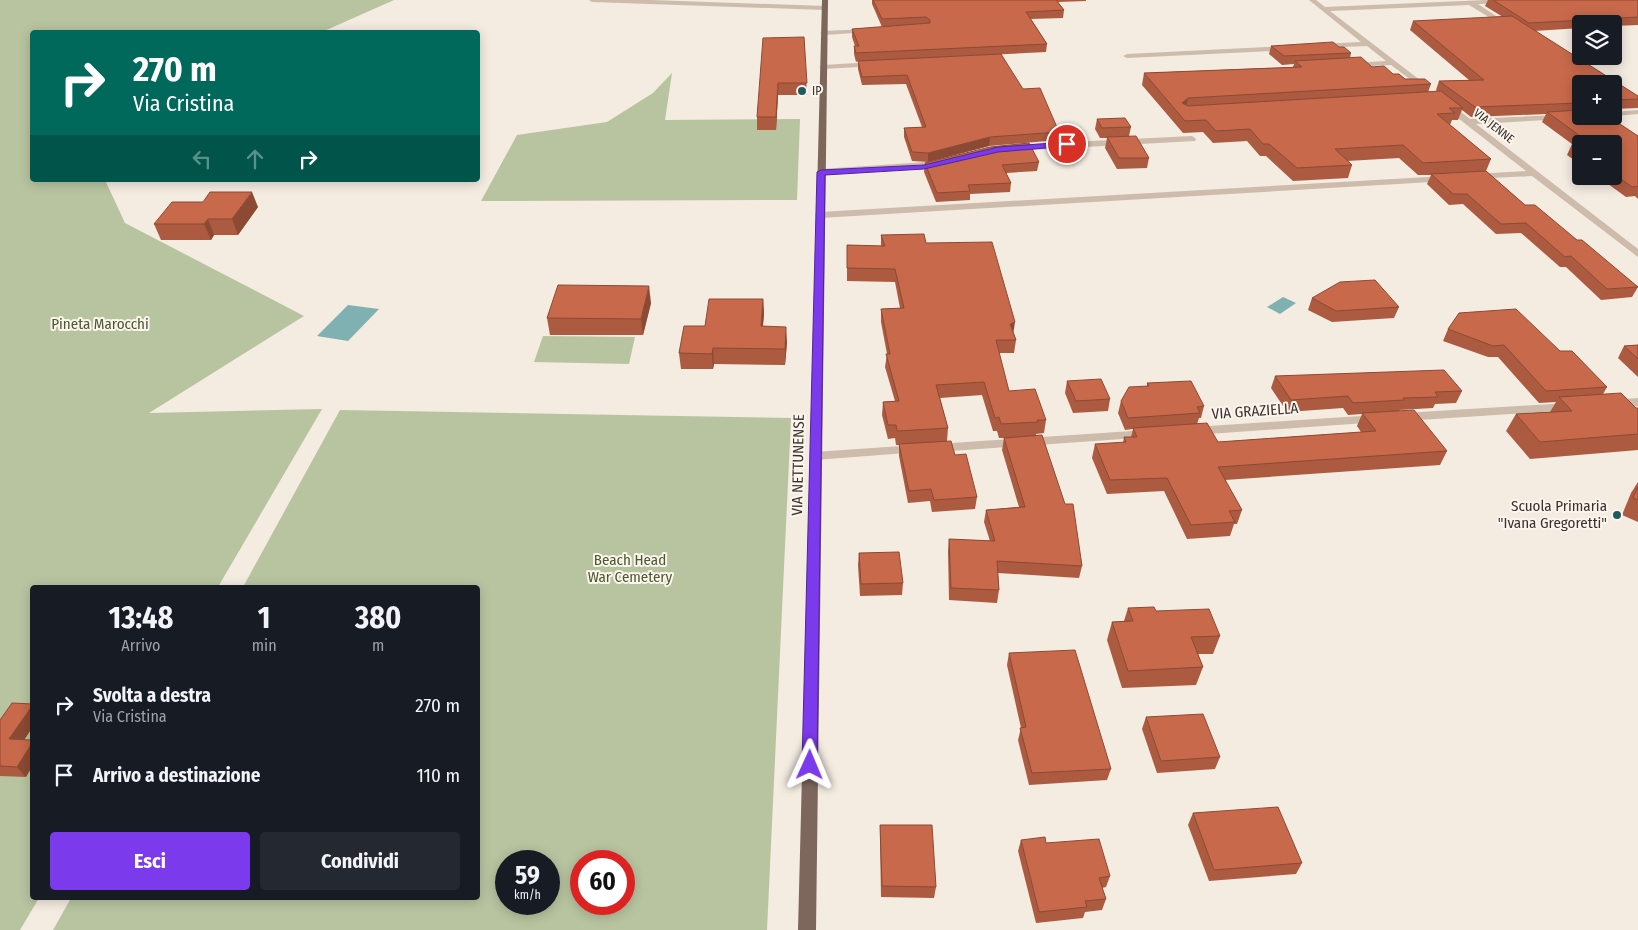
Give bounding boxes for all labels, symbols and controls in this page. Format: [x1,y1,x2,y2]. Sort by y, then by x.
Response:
map controls [1572,15,1622,185]
button: layers [1572,15,1622,65]
text: 270 m [133,48,217,90]
icon: right [50,50,115,115]
button: + [1572,75,1622,125]
place label: IP [812,84,821,98]
marker: IP [796,85,808,97]
text: Via Cristina [133,90,234,117]
street label: VIA JENNE [1471,106,1517,146]
pin [1046,123,1088,165]
icon: arrive [1053,130,1081,158]
button: − [1572,135,1622,185]
icon: left [188,145,216,173]
icon: ahead [241,145,269,173]
icon: right [294,145,322,173]
park label: Pineta Marocchi [51,315,149,333]
street label: VIA GRAZIELLA [1211,399,1299,423]
street label: VIA NETTUNENSE [788,414,808,516]
place label: Scuola Primaria "Ivana Gregoretti" [1498,497,1607,532]
marker: Scuola Primaria "Ivana Gregoretti" [1611,509,1623,521]
park label: Beach Head War Cemetery [588,551,673,586]
text: 13:48 [108,600,173,636]
text: 1 [258,600,271,636]
text: 380 [355,600,401,636]
text: Arrivo [121,636,160,655]
text: min [252,636,277,655]
text: m [372,636,384,655]
text: Svolta a destra [93,684,211,707]
icon: right [50,691,78,719]
text: 270 m [415,694,460,717]
text: Via Cristina [93,707,167,726]
position arrow [783,738,835,790]
icon: arrive [50,761,78,789]
text: Arrivo a destinazione [93,764,260,787]
text: 110 m [416,764,460,787]
button: Esci [50,832,250,890]
button: Condividi [260,832,460,890]
speed limit sign: 60 [570,850,635,915]
text: 59 [515,861,540,891]
text: km/h [514,888,541,902]

